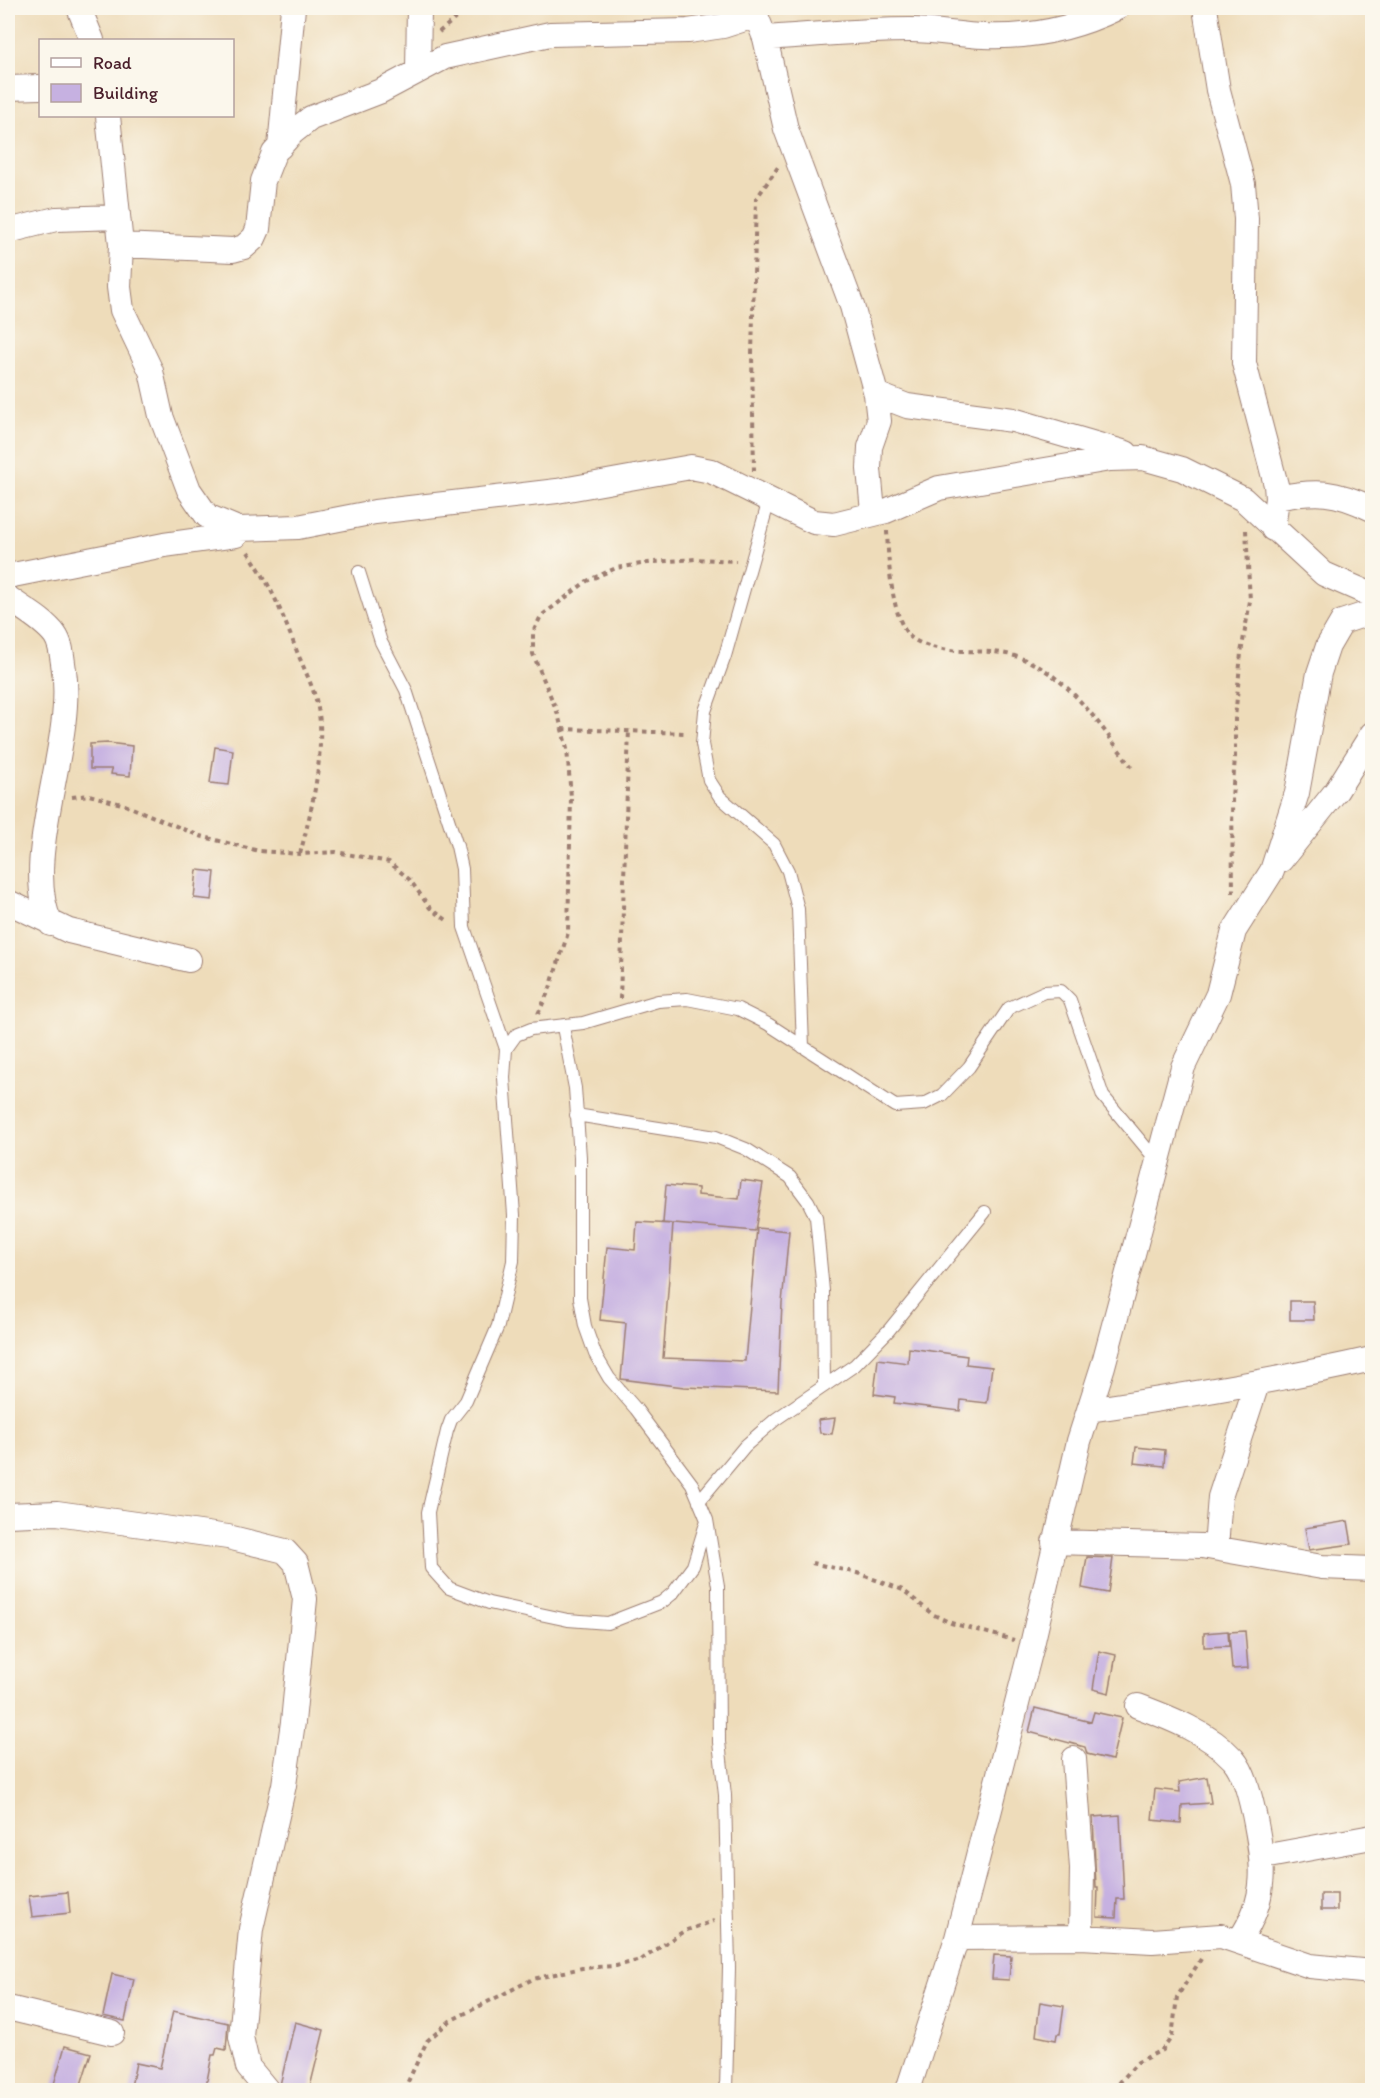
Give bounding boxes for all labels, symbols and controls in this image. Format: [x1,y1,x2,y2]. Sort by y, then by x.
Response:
legend [39,39,234,117]
text: Road [93,52,132,74]
text: Building [93,82,159,104]

